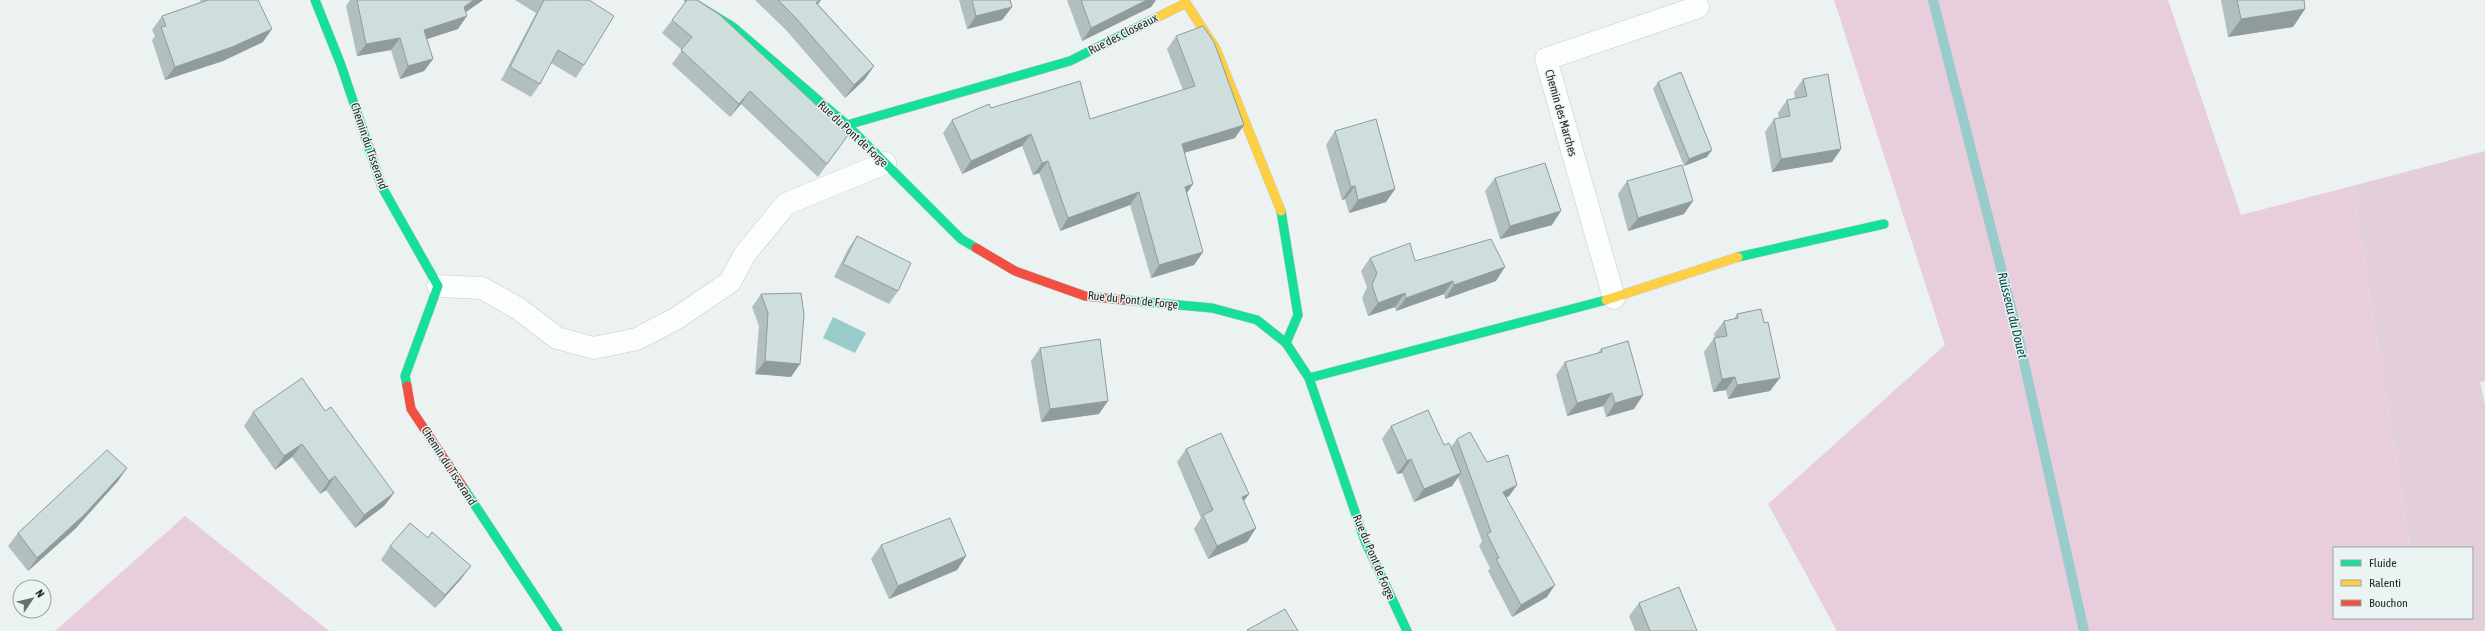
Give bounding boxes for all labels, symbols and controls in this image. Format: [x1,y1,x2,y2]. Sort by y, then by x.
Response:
street label: Rue des Closeaux [1086,10,1160,57]
street label: Chemin des Marches [1542,68,1580,158]
street label: Rue du Pont de Forge [815,98,891,170]
street label: Chemin du Tisserand [348,101,390,191]
water label: Ruisseau du Douet [1995,270,2031,360]
street label: Rue du Pont de Forge [1087,288,1179,312]
street label: Chemin du Tisserand [418,424,480,508]
street label: Rue du Pont de Forge [1350,512,1398,602]
legend [2333,547,2473,619]
text: Fluide [2369,556,2397,570]
text: Ralenti [2369,576,2401,590]
north arrow [12,579,52,619]
text: N [33,587,47,599]
text: Bouchon [2369,596,2408,610]

